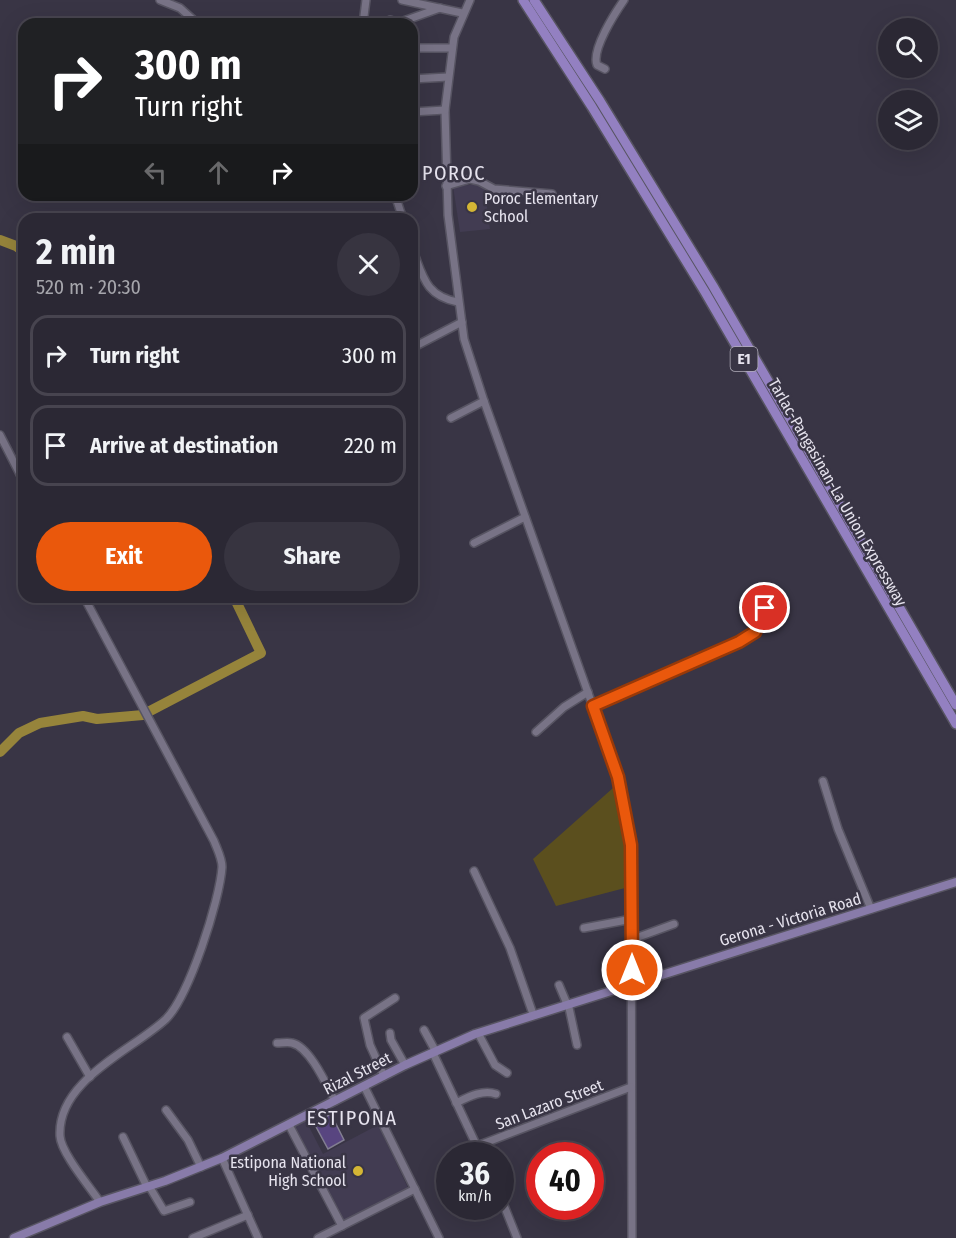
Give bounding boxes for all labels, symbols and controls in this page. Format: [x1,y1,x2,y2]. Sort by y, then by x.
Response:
map controls [878,18,938,150]
button: search [878,18,938,78]
text: 300 m [135,40,242,90]
icon: right [36,42,114,120]
button: layers [878,90,938,150]
text: Turn right [135,91,243,123]
icon: left [139,156,172,189]
icon: ahead [202,156,235,189]
icon: right [265,156,298,189]
district label: POROC [422,161,486,185]
place label: Poroc Elementary School [484,189,599,226]
marker: Poroc Elementary School [465,200,479,214]
text: 2 min [36,230,116,274]
button: close [337,233,400,296]
text: 520 m · 20:30 [36,275,141,299]
icon: right [39,339,72,372]
text: Turn right [90,342,179,369]
text: 300 m [342,342,397,369]
road number: E1 [730,347,758,371]
street label: Tarlac-Pangasinan-La Union Expressway [764,375,911,610]
icon: arrive [39,429,72,462]
text: Arrive at destination [90,432,278,459]
text: 220 m [344,432,397,459]
button: Exit [36,522,212,591]
button: Share [224,522,400,591]
pin [739,582,790,633]
icon: arrive [748,591,781,624]
street label: Gerona - Victoria Road [717,889,863,950]
position arrow [600,938,664,1002]
street label: Rizal Street [320,1048,395,1099]
street label: San Lazaro Street [493,1075,606,1134]
district label: ESTIPONA [307,1106,397,1130]
speed limit sign: 40 [526,1142,604,1220]
place label: Estipona National High School [230,1153,346,1190]
text: 36 [460,1156,490,1192]
marker: Estipona National High School [351,1164,365,1178]
text: km/h [458,1187,492,1205]

